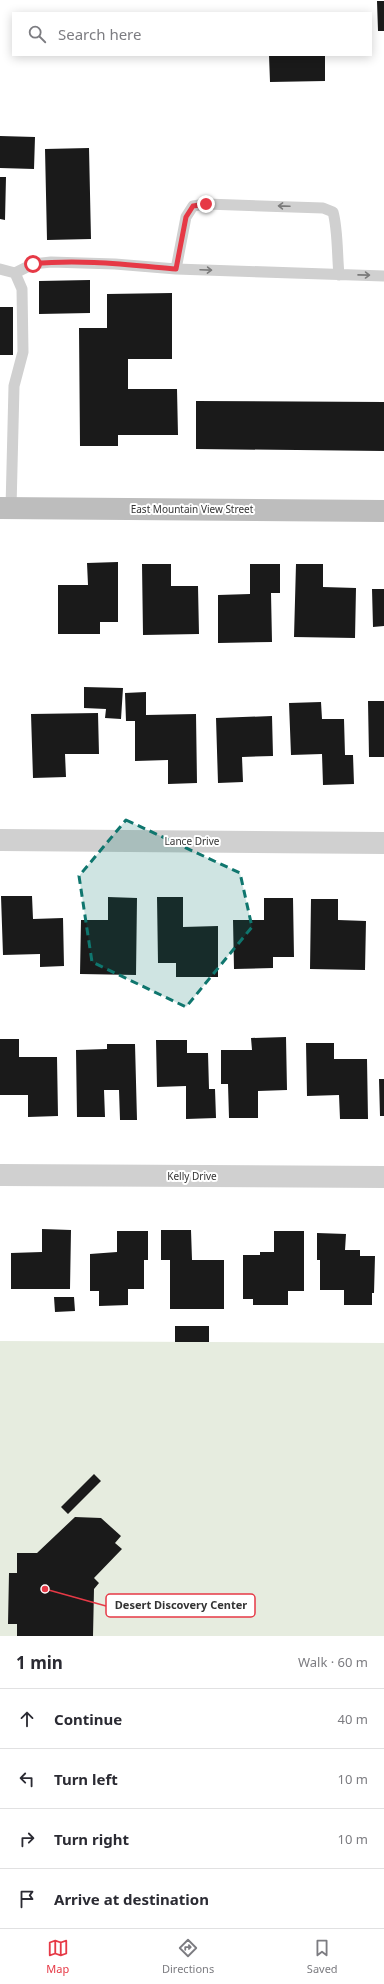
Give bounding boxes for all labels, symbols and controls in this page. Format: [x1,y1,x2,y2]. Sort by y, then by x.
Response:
search box [12,12,372,56]
icon: search [26,23,48,45]
text: Search here [58,24,141,44]
route end [197,195,215,213]
one-way arrow [278,203,291,210]
route start [24,255,42,273]
one-way arrow [199,266,212,274]
one-way arrow [357,271,370,279]
street label: East Mountain View Street [131,502,254,516]
street label: Lance Drive [165,834,220,848]
street label: Kelly Drive [167,1169,217,1183]
callout: Desert Discovery Center [106,1594,255,1617]
text: Desert Discovery Center [115,1597,247,1612]
text: 1 min [16,1651,63,1674]
text: Walk · 60 m [298,1653,368,1671]
icon: ahead [16,1708,38,1730]
text: Continue [54,1709,122,1729]
text: 40 m [338,1710,368,1728]
icon: left [16,1768,38,1790]
text: Turn left [54,1769,118,1789]
text: 10 m [338,1770,368,1788]
icon: right [16,1828,38,1850]
text: Turn right [54,1829,129,1849]
text: 10 m [338,1830,368,1848]
icon: arrive [16,1888,38,1910]
text: Arrive at destination [54,1889,209,1909]
tab: Map [46,1937,69,1976]
tab: Directions [162,1937,214,1976]
tab: Saved [307,1937,338,1976]

